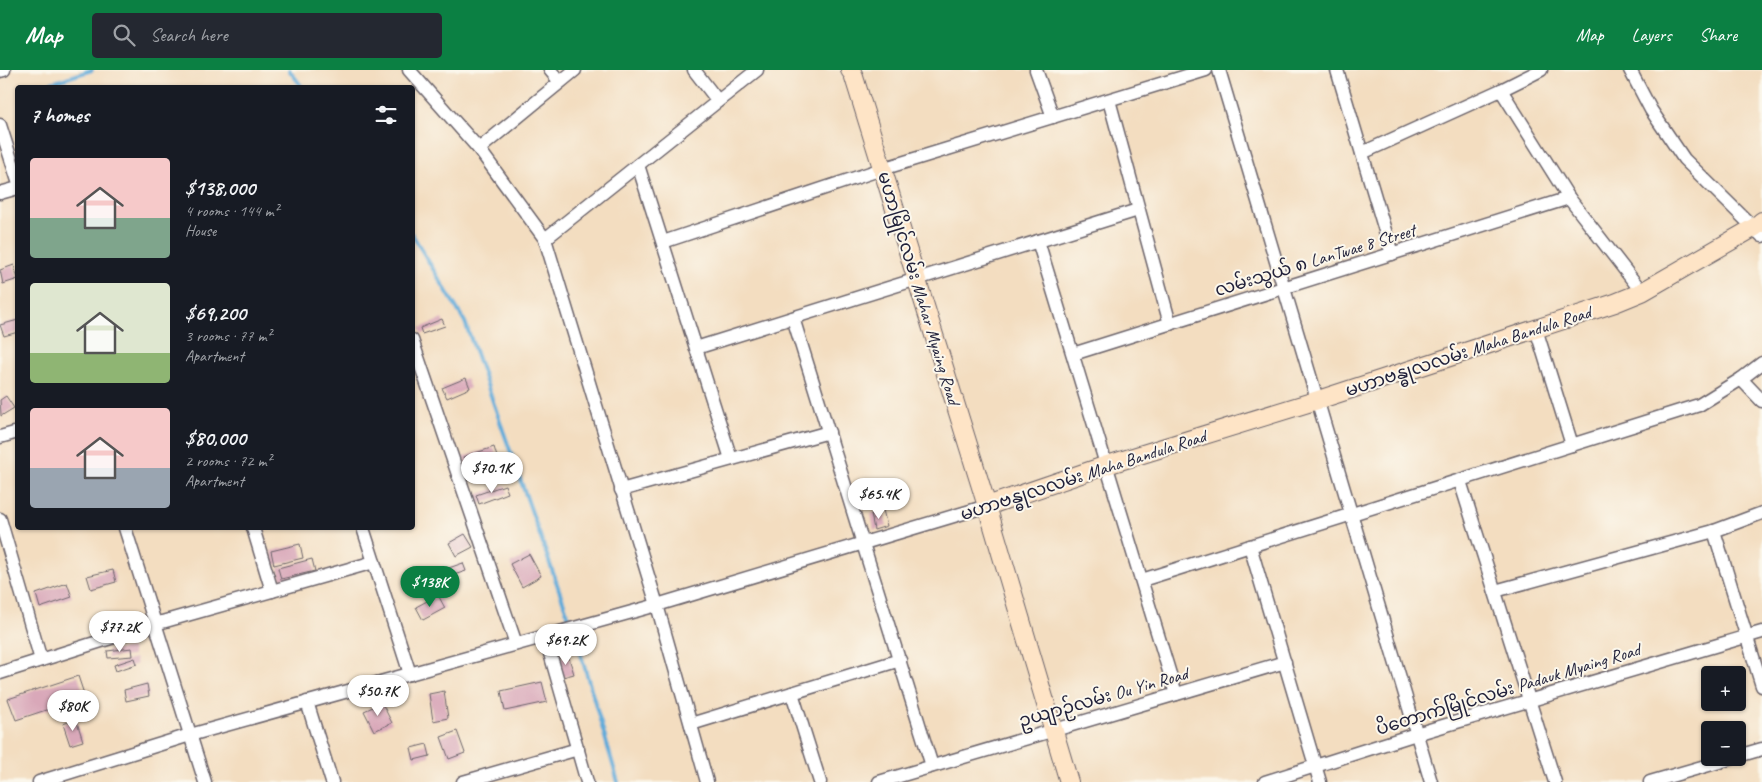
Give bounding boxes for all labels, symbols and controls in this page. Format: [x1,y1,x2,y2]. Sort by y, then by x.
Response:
search box [92,13,442,58]
text: Map [25,20,62,50]
icon: search [110,21,138,49]
text: Search here [150,23,228,47]
text: Map [1576,24,1604,46]
text: Layers [1632,24,1671,46]
text: Share [1699,24,1737,46]
icon: filters [372,101,400,129]
text: 7 homes [30,102,89,128]
street label: မဟာမြိုင်လမ်း Mahar Myaing Road [869,168,969,411]
text: $138,000 [185,175,255,201]
icon: home [70,178,130,238]
text: 4 rooms · 144 m² [185,201,279,221]
street label: လမ်းသွယ် ၈ LanTwae 8 Street [1211,216,1422,305]
text: House [185,221,216,241]
street label: မဟာဗန္ဓုလလမ်း Maha Bandula Road [1342,298,1598,405]
text: $69,200 [185,300,246,326]
icon: home [70,303,130,363]
text: 3 rooms · 77 m² [185,326,271,346]
text: Apartment [185,346,244,366]
street label: မဟာဗန္ဓုလလမ်း Maha Bandula Road [957,422,1213,529]
text: $80,000 [185,425,246,451]
icon: home [70,428,130,488]
text: 2 rooms · 72 m² [185,451,271,471]
pin: $70.1K [451,452,533,494]
text: $70.1K [472,458,512,478]
text: Apartment [185,471,244,491]
pin: $65.4K [838,478,920,520]
text: $65.4K [859,484,899,504]
pin: $138K [395,566,465,608]
text: $138K [412,572,448,592]
pin: $77.2K [79,610,161,653]
text: $77.2K [100,617,140,637]
pin: $69.2K [525,624,607,666]
text: $69.2K [546,630,586,650]
street label: ပိတောက်မြိုင်လမ်း Padauk Myaing Road [1372,635,1647,744]
street label: ဥယျာဉ်လမ်း Ou Yin Road [1015,660,1194,736]
map controls [1701,666,1746,766]
button: + [1701,666,1746,711]
pin: $50.7K [337,674,419,717]
text: $50.7K [358,681,398,701]
pin: $80K [43,690,103,732]
text: $80K [58,696,88,716]
button: − [1701,721,1746,766]

